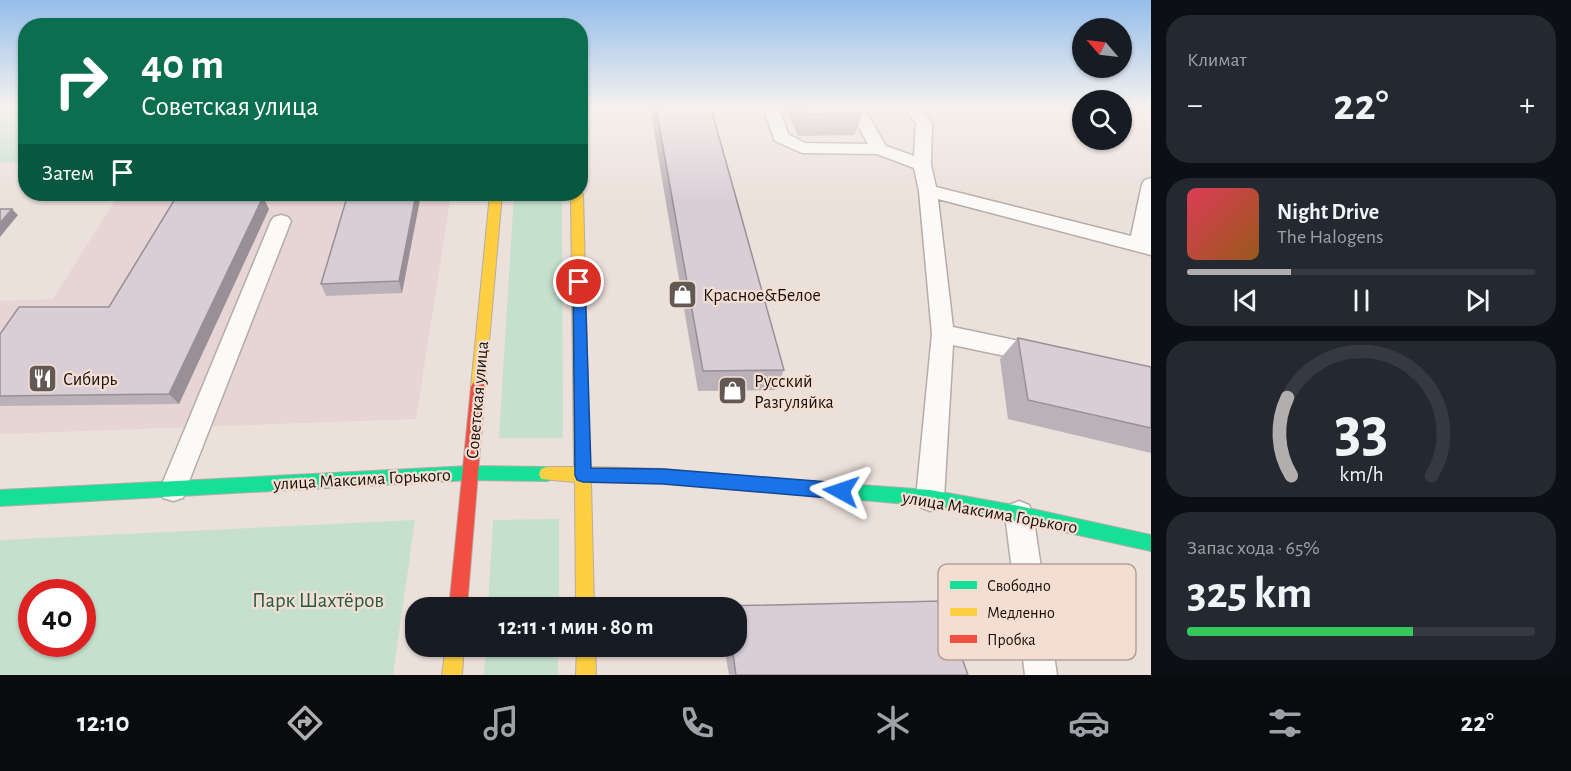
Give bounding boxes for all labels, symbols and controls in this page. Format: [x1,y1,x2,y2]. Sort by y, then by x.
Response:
north arrow [1072,18,1132,78]
map controls [1072,18,1132,150]
icon: right [42,42,120,120]
text: 40 m [141,44,224,86]
text: Климат [1187,50,1247,70]
text: 22° [1333,83,1389,128]
text: − [1187,89,1203,122]
text: + [1519,89,1535,122]
button: search [1072,90,1132,150]
text: Советская улица [141,93,319,120]
icon: arrive [106,156,139,189]
text: Затем [42,162,94,184]
text: Night Drive [1277,201,1379,223]
text: The Halogens [1277,227,1383,247]
pin [553,256,604,307]
icon: arrive [562,265,595,298]
shop icon: Красное&Белое [666,279,698,311]
icon: previous [1229,284,1262,317]
icon: pause [1345,284,1378,317]
icon: next [1461,284,1494,317]
place label: Красное&Белое [703,287,821,305]
street label: Советская улица [464,340,492,460]
restaurant icon: Сибирь [26,363,58,395]
place label: Сибирь [63,370,117,389]
place label: Русский Разгуляйка [754,373,834,412]
shop icon: Русский Разгуляйка [717,375,749,407]
text: 33 [1334,400,1388,462]
position arrow [809,459,873,523]
text: km/h [1339,464,1383,485]
street label: улица Максима Горького [272,466,451,494]
street label: улица Максима Горького [900,489,1079,537]
text: Запас хода · 65% [1187,538,1320,558]
legend [938,564,1136,660]
text: 325 km [1187,571,1312,616]
text: Свободно [987,578,1051,594]
speed limit sign: 40 [18,579,96,657]
park label: Парк Шахтёров [252,590,384,611]
text: Медленно [987,605,1055,621]
text: 12:11 · 1 мин · 80 m [499,616,653,638]
text: Пробка [987,632,1036,648]
icon: directions [284,702,326,744]
icon: music [480,702,522,744]
icon: phone [676,702,718,744]
icon: climate [872,702,914,744]
icon: car [1068,702,1110,744]
icon: filters [1264,702,1306,744]
text: 12:10 [77,709,129,736]
text: 22° [1460,709,1494,736]

